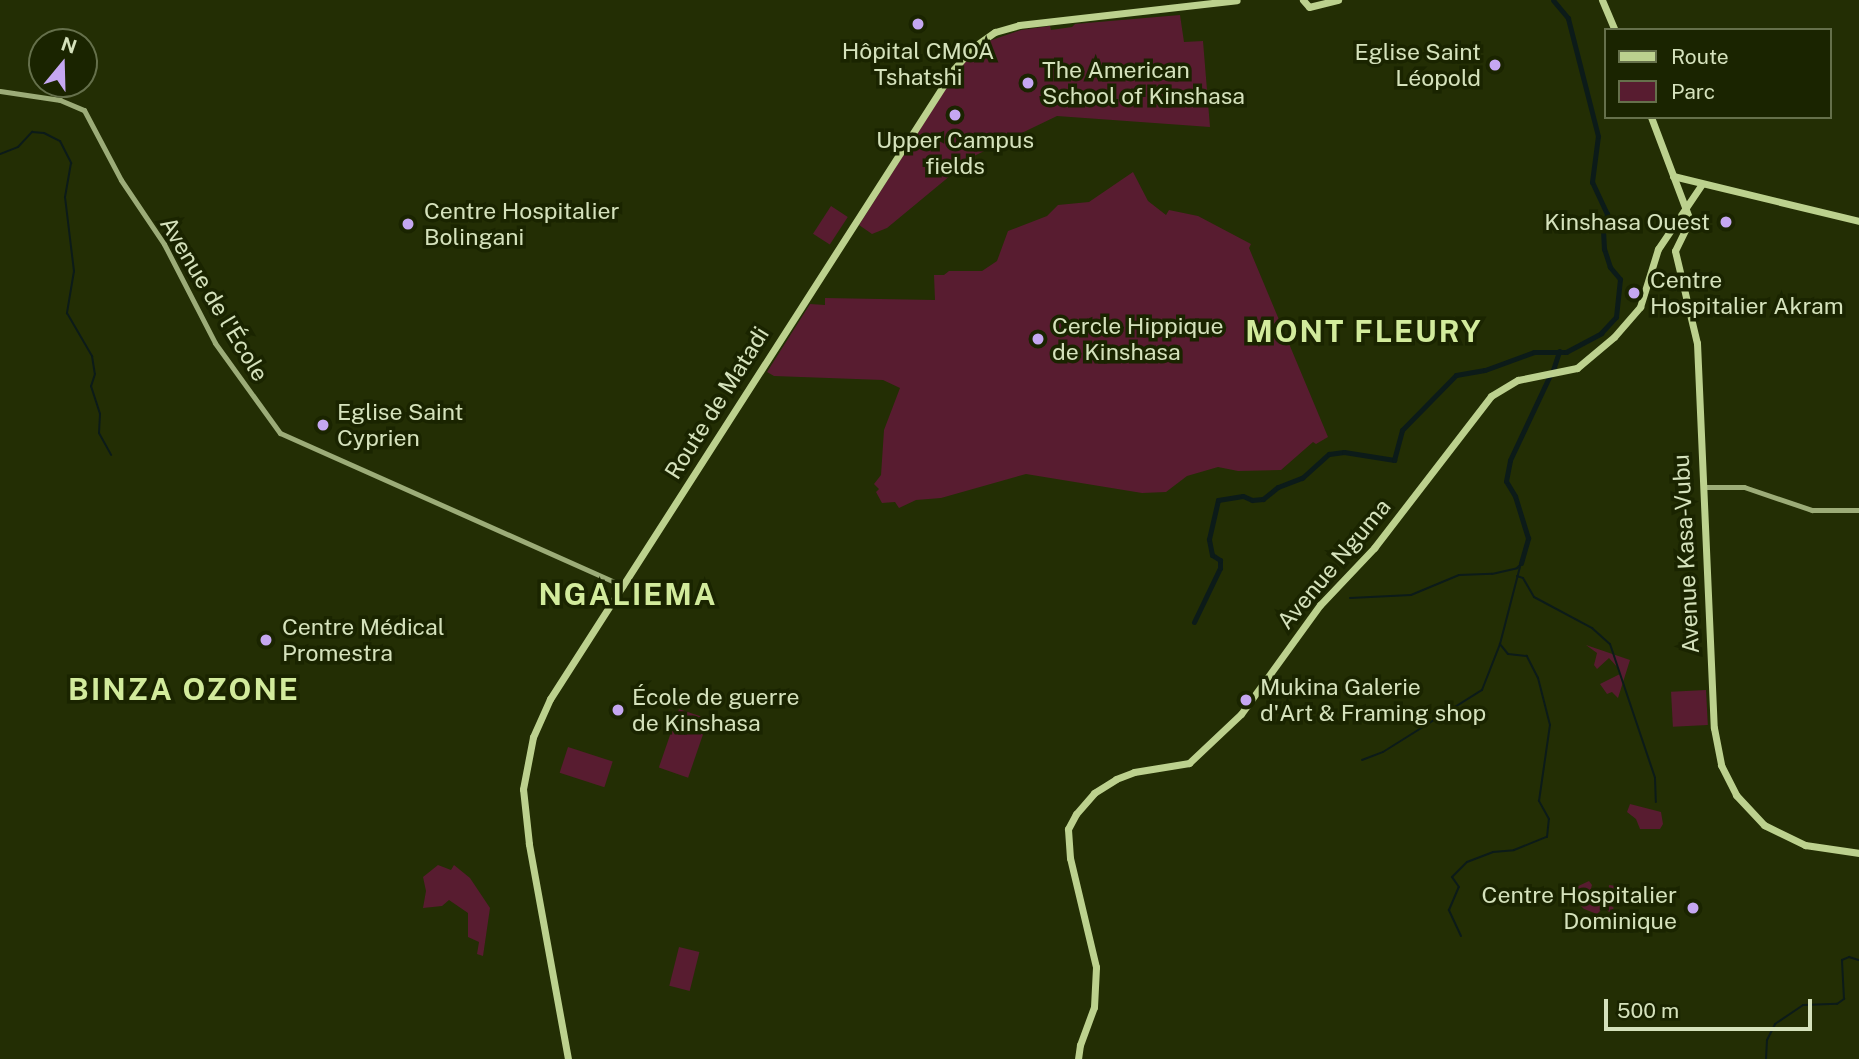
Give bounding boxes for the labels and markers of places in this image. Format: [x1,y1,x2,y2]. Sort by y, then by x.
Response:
marker: Hôpital CMOA Tshatshi [908,14,928,34]
place label: Hôpital CMOA Tshatshi [842,37,994,91]
place label: Eglise Saint Léopold [1354,38,1481,92]
place label: The American School of Kinshasa [1042,56,1245,110]
marker: Eglise Saint Léopold [1487,57,1503,73]
marker: The American School of Kinshasa [1020,75,1036,91]
marker: Upper Campus fields [947,107,963,123]
place label: Upper Campus fields [876,126,1034,180]
place label: Centre Hospitalier Bolingani [424,197,620,251]
place label: Kinshasa Ouest [1544,208,1710,236]
marker: Kinshasa Ouest [1716,212,1736,232]
marker: Centre Hospitalier Bolingani [398,214,418,234]
place label: Centre Hospitalier Akram [1650,266,1844,320]
marker: Centre Hospitalier Akram [1624,283,1644,303]
place label: Cercle Hippique de Kinshasa [1052,312,1224,366]
marker: Cercle Hippique de Kinshasa [1030,331,1046,347]
place label: Eglise Saint Cyprien [337,398,464,452]
marker: Eglise Saint Cyprien [315,417,331,433]
place label: Centre Médical Promestra [282,613,445,667]
marker: Centre Médical Promestra [256,630,276,650]
place label: Mukina Galerie d'Art & Framing shop [1260,673,1486,727]
place label: École de guerre de Kinshasa [632,683,800,737]
marker: Mukina Galerie d'Art & Framing shop [1238,692,1254,708]
marker: École de guerre de Kinshasa [610,702,626,718]
place label: Centre Hospitalier Dominique [1481,881,1677,935]
marker: Centre Hospitalier Dominique [1683,898,1703,918]

